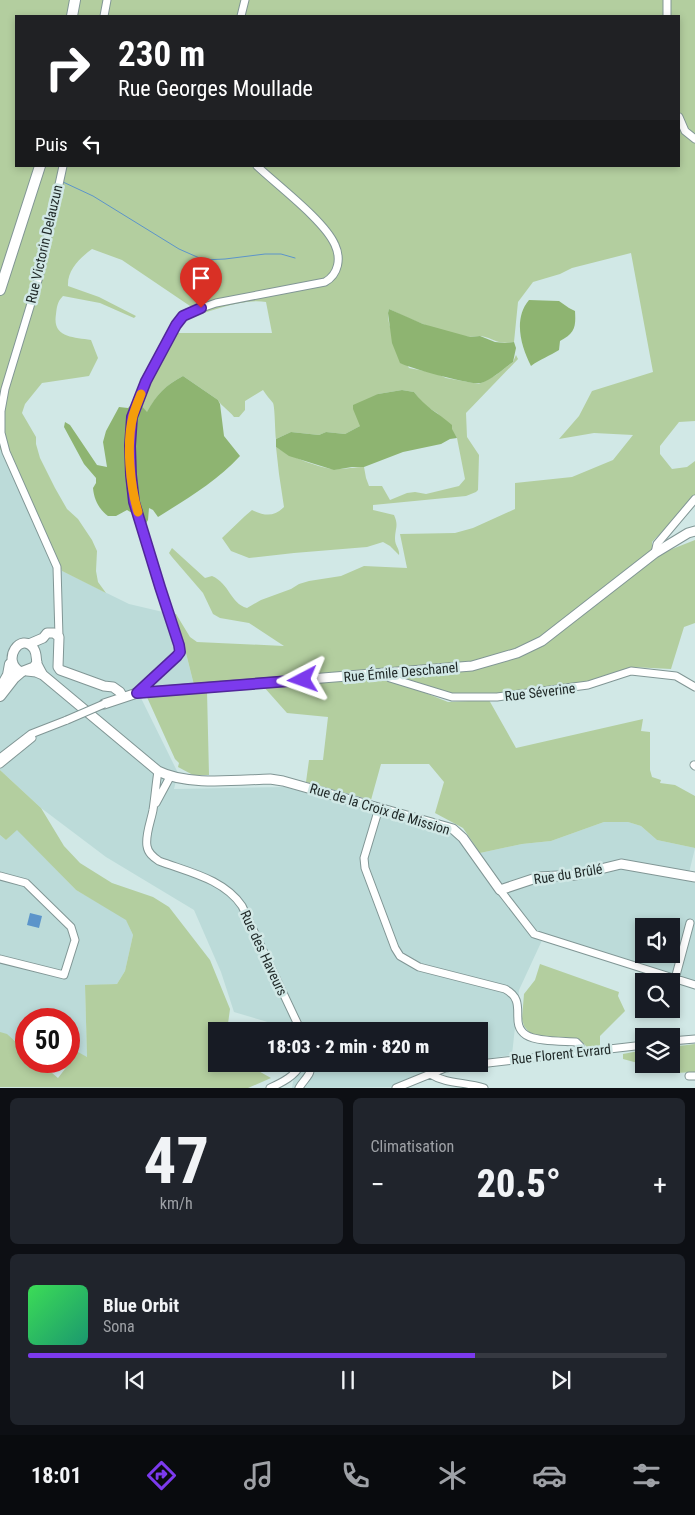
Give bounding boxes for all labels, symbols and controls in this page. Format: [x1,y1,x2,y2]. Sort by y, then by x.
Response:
text: 230 m [118,34,205,75]
icon: right [35,35,100,100]
text: Rue Georges Moullade [118,76,313,101]
icon: left [78,130,106,158]
text: Puis [35,133,68,156]
street label: Rue Victorin Delauzun [23,183,65,305]
pin [180,257,222,308]
icon: arrive [187,264,215,292]
position arrow [276,653,328,705]
street label: Rue Émile Deschanel [343,658,459,685]
street label: Rue Séverine [504,680,577,704]
street label: Rue de la Croix de Mission [308,780,452,838]
street label: Rue du Brûlé [532,861,604,887]
street label: Rue des Haveurs [237,908,291,998]
map controls [635,918,680,1073]
button: sound [635,918,680,963]
button: search [635,973,680,1018]
speed limit sign: 50 [15,1008,80,1073]
button: layers [635,1028,680,1073]
text: 18:03 · 2 min · 820 m [267,1035,429,1058]
street label: Rue Florent Evrard [510,1041,612,1067]
text: 47 [143,1123,209,1199]
text: Climatisation [371,1137,454,1156]
text: 20.5° [477,1162,561,1206]
text: − [371,1168,385,1201]
text: + [653,1168,667,1201]
text: km/h [160,1194,193,1213]
text: Blue Orbit [103,1294,179,1317]
text: Sona [103,1317,135,1336]
icon: previous [121,1366,149,1394]
icon: pause [334,1366,362,1394]
icon: next [547,1366,575,1394]
icon: directions [144,1458,179,1493]
icon: music [241,1458,276,1493]
icon: phone [338,1458,373,1493]
icon: climate [435,1458,470,1493]
icon: car [532,1458,567,1493]
icon: filters [629,1458,664,1493]
text: 18:01 [31,1463,82,1488]

